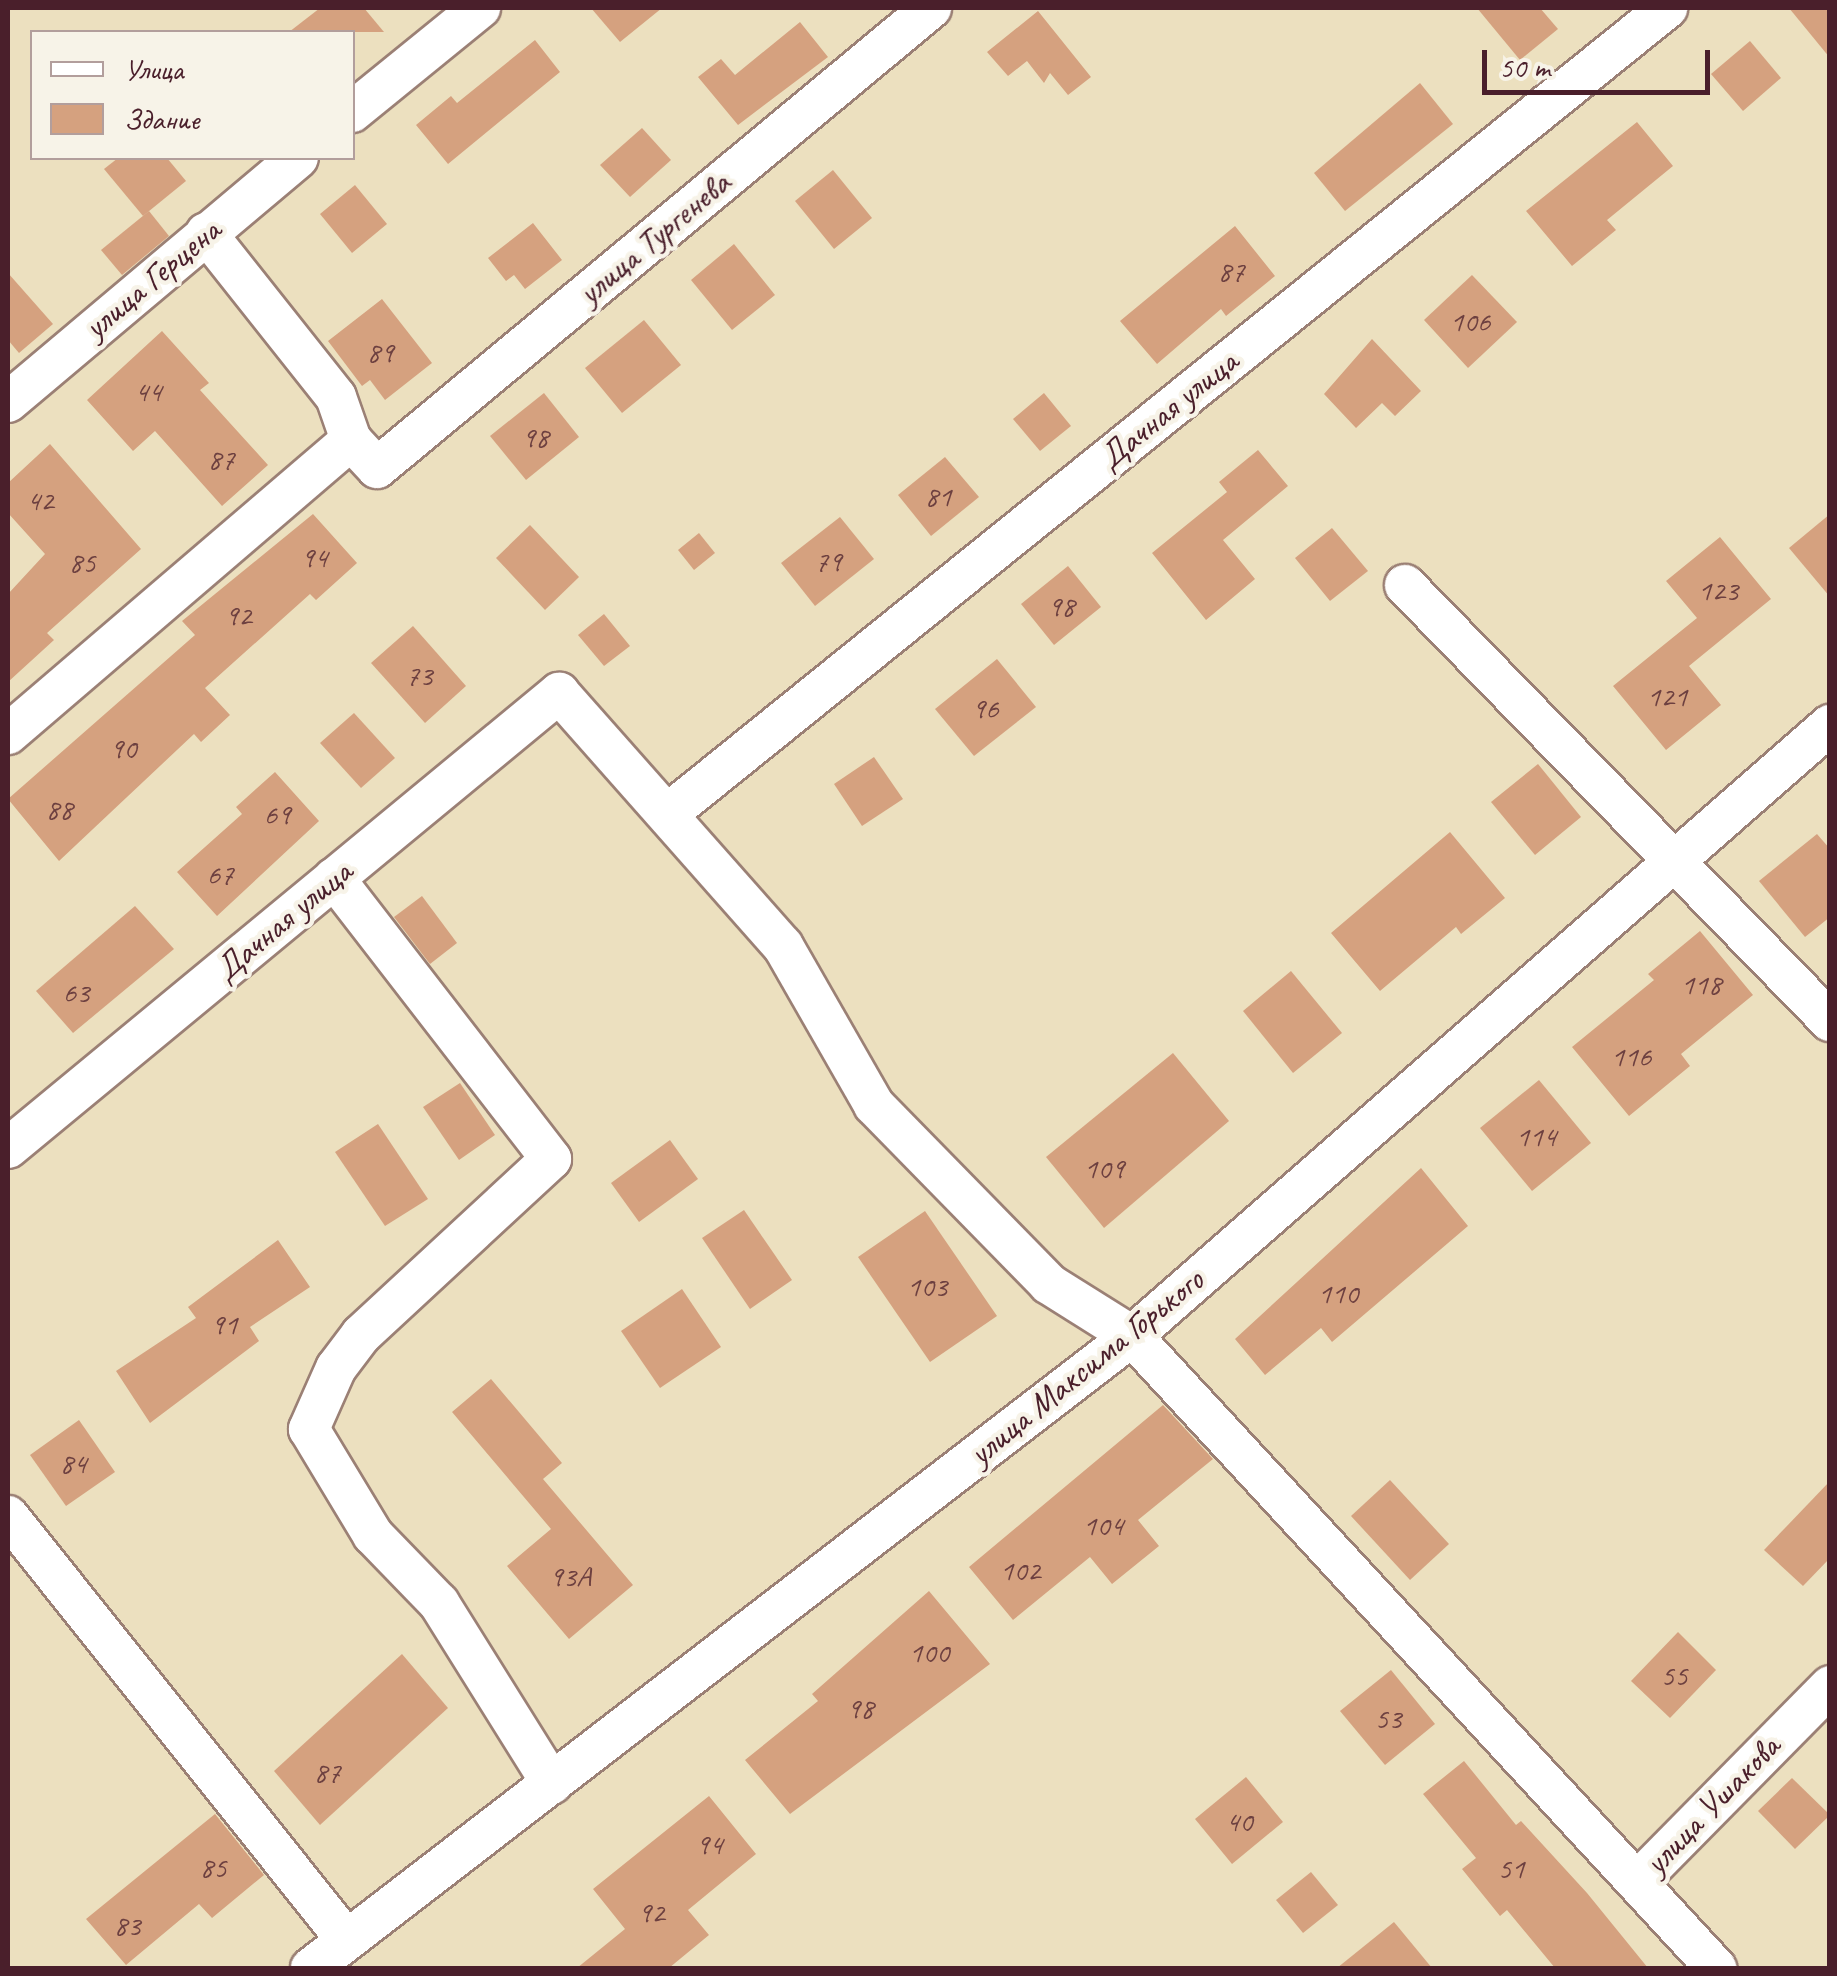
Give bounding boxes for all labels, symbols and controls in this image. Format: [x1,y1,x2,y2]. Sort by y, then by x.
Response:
legend [30,30,355,160]
scale bar [1487,30,1714,92]
text: 50 m [1499,48,1550,86]
text: Улица [124,50,183,88]
text: Здание [124,100,199,138]
street label: улица Тургенева [569,162,739,314]
street label: улица Герцена [75,210,229,348]
house number: 87 [1218,253,1244,289]
house number: 106 [1450,303,1490,339]
house number: 89 [367,334,393,370]
street label: Дачная улица [1090,341,1246,479]
house number: 44 [135,373,161,409]
house number: 98 [522,419,548,455]
house number: 87 [208,441,234,477]
house number: 81 [925,478,951,514]
house number: 42 [27,482,53,518]
house number: 94 [301,539,327,575]
house number: 79 [815,543,841,579]
house number: 85 [69,544,95,580]
house number: 123 [1698,572,1738,608]
house number: 98 [1048,588,1074,624]
house number: 92 [225,597,251,633]
house number: 73 [406,657,432,693]
house number: 121 [1647,678,1687,714]
house number: 96 [972,690,998,726]
house number: 90 [110,730,136,766]
house number: 88 [46,791,72,827]
house number: 69 [264,796,290,832]
street label: Дачная улица [205,851,361,991]
house number: 67 [207,856,233,892]
house number: 118 [1681,966,1721,1002]
house number: 63 [63,974,89,1010]
house number: 116 [1611,1038,1651,1074]
house number: 114 [1516,1118,1556,1154]
house number: 109 [1084,1150,1124,1186]
street label: улица Максима Горького [961,1260,1211,1474]
house number: 103 [907,1268,947,1304]
house number: 110 [1318,1275,1358,1311]
house number: 91 [211,1306,237,1342]
house number: 84 [60,1445,86,1481]
house number: 104 [1083,1507,1123,1543]
house number: 102 [1000,1552,1040,1588]
house number: 93А [549,1558,591,1594]
house number: 100 [909,1634,949,1670]
house number: 55 [1661,1657,1687,1693]
house number: 98 [847,1690,873,1726]
house number: 53 [1375,1700,1401,1736]
street label: улица Ушакова [1635,1726,1789,1884]
house number: 87 [314,1754,340,1790]
house number: 40 [1226,1803,1252,1839]
house number: 94 [696,1826,722,1862]
house number: 85 [200,1849,226,1885]
house number: 51 [1498,1850,1524,1886]
house number: 92 [638,1894,664,1930]
house number: 83 [114,1907,140,1943]

